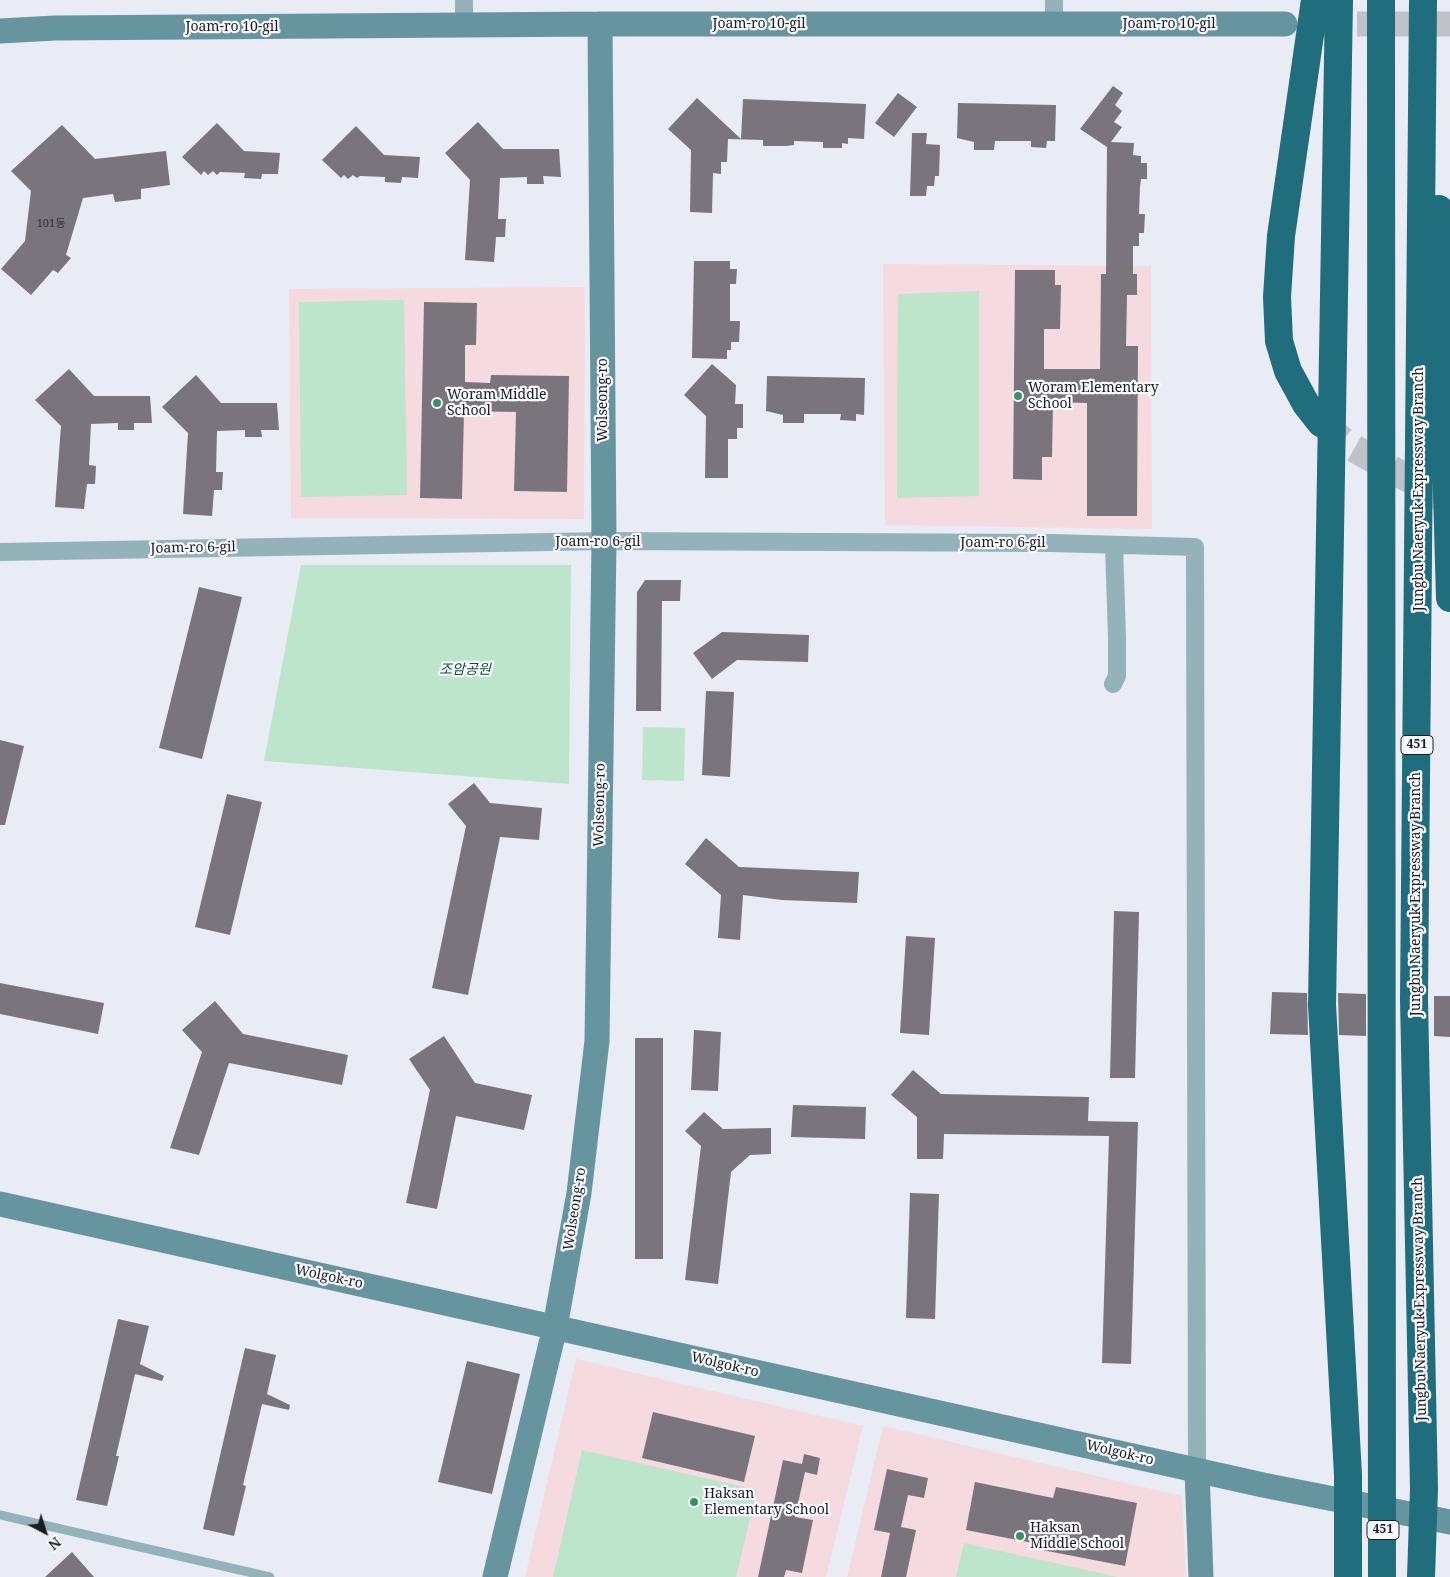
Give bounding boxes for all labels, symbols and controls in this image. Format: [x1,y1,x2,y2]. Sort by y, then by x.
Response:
street label: Joam-ro 10-gil [712,16,806,32]
street label: Joam-ro 10-gil [1122,16,1216,32]
street label: Joam-ro 10-gil [185,19,279,35]
house number: 101동 [37,217,65,231]
street label: Wolseong-ro [595,358,611,442]
street label: Jungbu Naeryuk Expressway Branch [1411,367,1427,611]
place label: Woram Elementary School [1028,380,1159,412]
place label: Woram Middle School [447,387,547,420]
marker: Woram Elementary School [1012,390,1024,402]
marker: Woram Middle School [431,397,443,409]
street label: Joam-ro 6-gil [555,534,641,550]
street label: Joam-ro 6-gil [960,535,1046,551]
street label: Joam-ro 6-gil [150,539,236,557]
park label: 조암공원 [439,662,491,678]
road number: 451 [1401,736,1433,754]
street label: Wolseong-ro [591,763,609,847]
street label: Jungbu Naeryuk Expressway Branch [1408,772,1424,1016]
street label: Wolseong-ro [560,1166,590,1252]
street label: Jungbu Naeryuk Expressway Branch [1409,1177,1431,1421]
street label: Wolgok-ro [293,1262,365,1292]
street label: Wolgok-ro [689,1349,761,1381]
street label: Wolgok-ro [1084,1437,1156,1469]
place label: Haksan Elementary School [704,1486,829,1518]
marker: Haksan Elementary School [688,1496,700,1508]
north arrow [20,1507,70,1557]
place label: Haksan Middle School [1030,1520,1124,1552]
road number: 451 [1367,1520,1399,1540]
marker: Haksan Middle School [1014,1530,1026,1542]
text: N [45,1533,65,1555]

